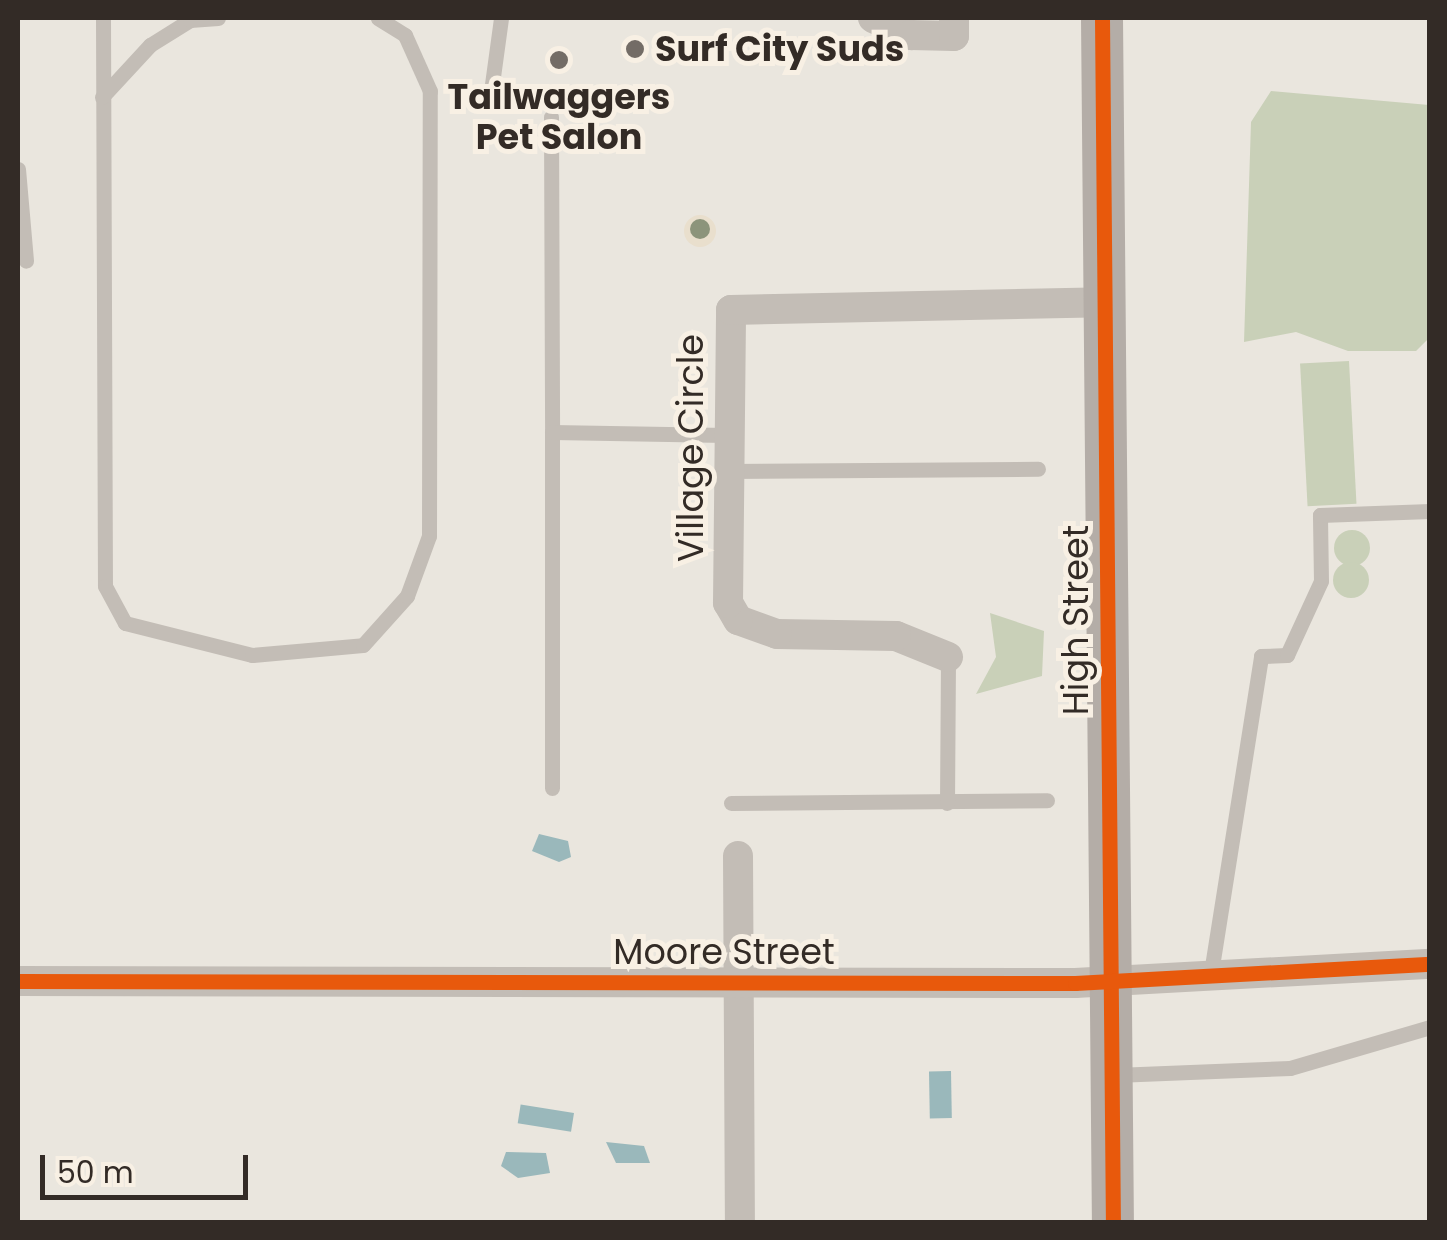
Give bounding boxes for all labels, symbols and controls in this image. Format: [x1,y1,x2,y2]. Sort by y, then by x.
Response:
place label: Surf City Suds [655,28,904,70]
marker: Surf City Suds [624,38,646,60]
marker: Tailwaggers Pet Salon [548,49,570,71]
place label: Tailwaggers Pet Salon [448,76,670,158]
street label: Village Circle [670,334,712,562]
street label: High Street [1055,525,1097,715]
street label: Moore Street [613,931,835,973]
scale bar [45,1135,252,1197]
text: 50 m [57,1151,134,1194]

